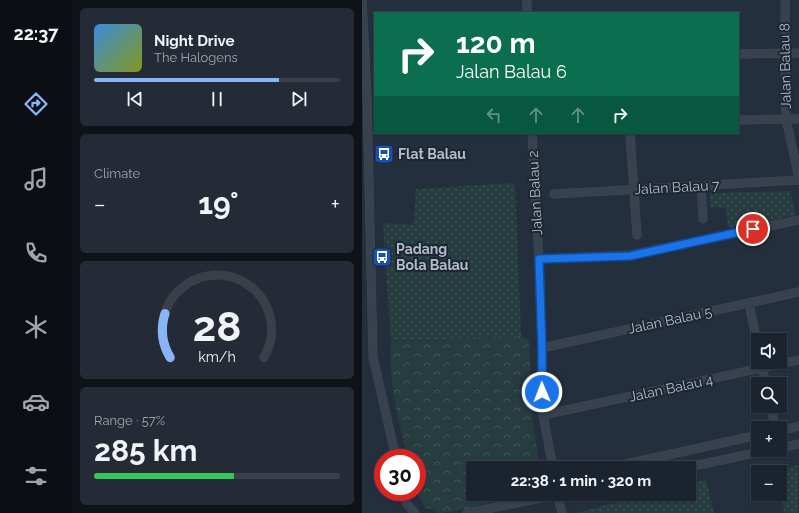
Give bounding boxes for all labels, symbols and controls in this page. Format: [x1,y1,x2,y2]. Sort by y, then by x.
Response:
text: 22:37 [14,23,58,44]
street label: Jalan Balau 8 [776,23,794,109]
text: 120 m [456,27,536,60]
icon: right [390,28,442,80]
text: Night Drive [154,32,234,50]
text: The Halogens [154,50,238,65]
text: Jalan Balau 6 [456,61,567,82]
icon: previous [124,88,146,110]
icon: pause [206,88,228,110]
icon: next [288,88,310,110]
icon: directions [22,90,50,118]
icon: left [483,104,505,126]
icon: ahead [525,104,547,126]
icon: ahead [567,104,589,126]
icon: right [609,104,631,126]
bus stop icon: Flat Balau [373,143,395,165]
place label: Flat Balau [398,146,466,162]
street label: Jalan Balau 2 [525,150,545,236]
icon: music [22,165,50,193]
text: Climate [94,166,140,181]
street label: Jalan Balau 7 [634,177,720,197]
text: 19° [198,186,238,221]
text: − [94,191,106,217]
text: + [331,191,340,217]
pin [736,212,770,246]
icon: arrive [742,218,764,240]
icon: phone [22,239,50,267]
place label: Padang Bola Balau [396,241,469,273]
bus stop icon: Padang Bola Balau [371,246,393,268]
text: 28 [193,301,241,350]
street label: Jalan Balau 5 [627,303,714,337]
icon: climate [22,313,50,341]
map controls [751,333,787,501]
button: sound [751,333,787,369]
text: km/h [198,348,236,364]
position arrow [521,371,563,413]
street label: Jalan Balau 4 [628,371,715,405]
button: search [751,377,787,413]
icon: car [22,388,50,416]
text: Range · 57% [94,413,165,428]
button: + [751,421,787,457]
text: 285 km [94,433,198,468]
speed limit sign: 30 [374,449,426,501]
icon: filters [22,462,50,490]
button: − [751,465,787,501]
text: 22:38 · 1 min · 320 m [511,472,651,490]

